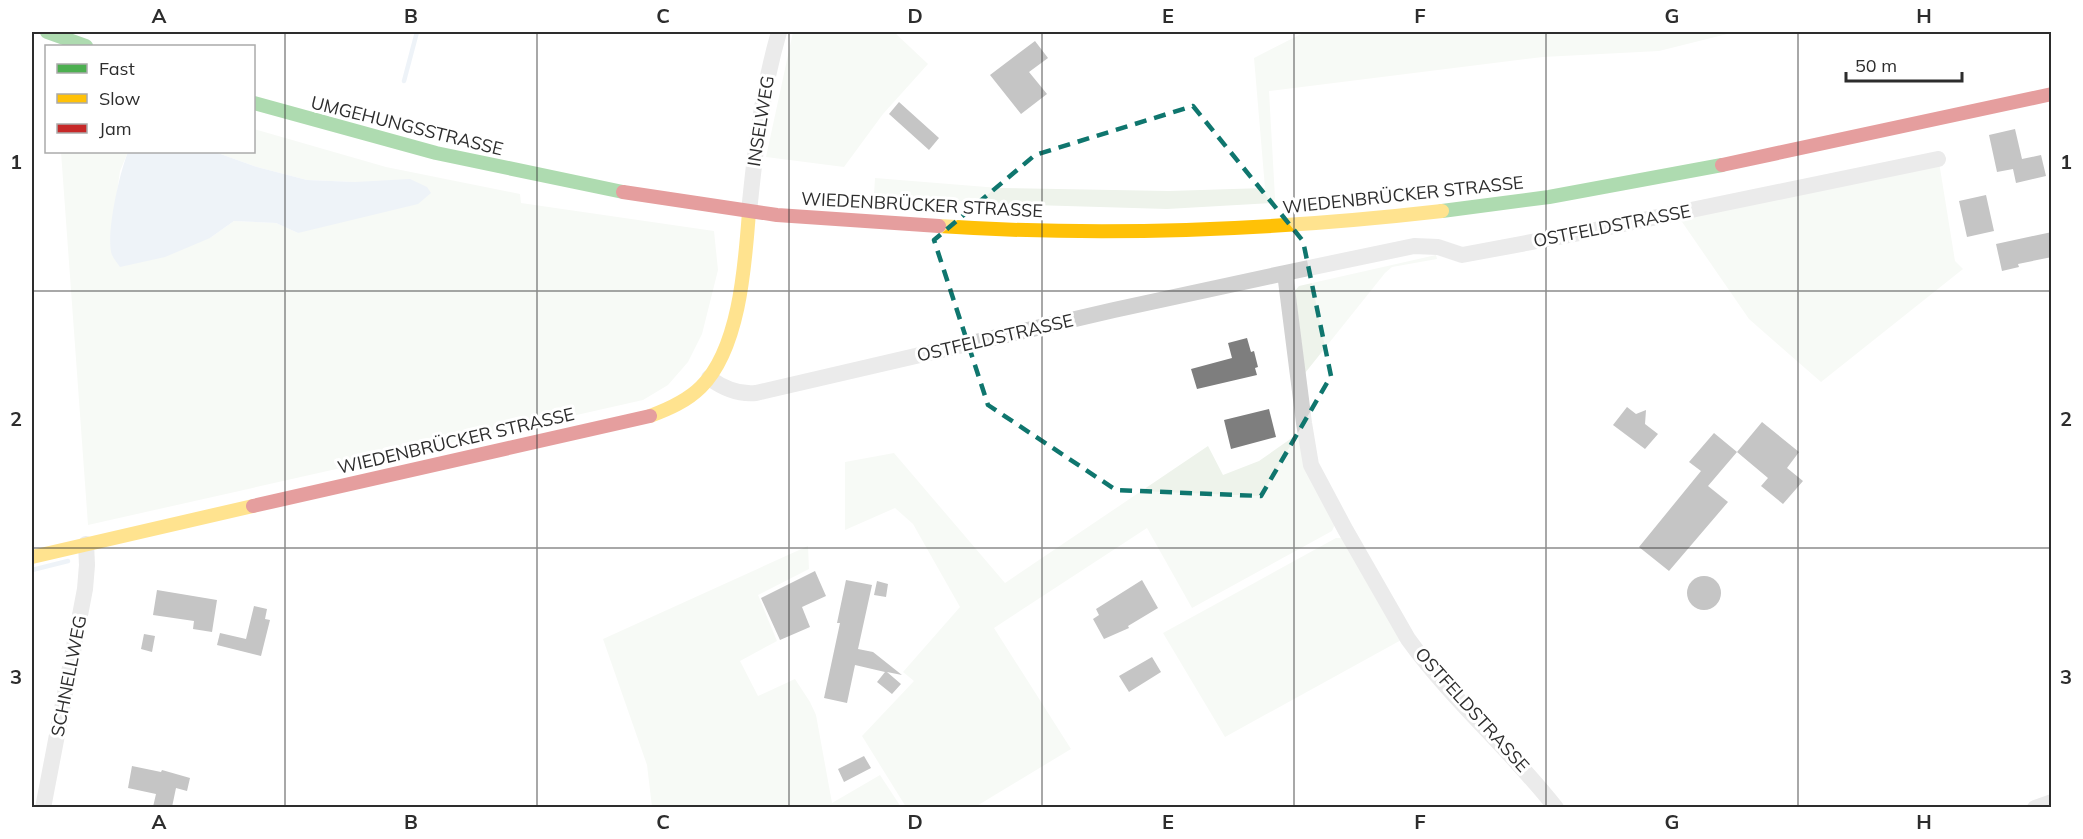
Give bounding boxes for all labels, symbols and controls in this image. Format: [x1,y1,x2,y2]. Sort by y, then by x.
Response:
text: A [152,3,167,28]
text: B [404,3,418,28]
text: C [656,3,670,28]
text: D [907,3,923,28]
text: E [1162,3,1174,28]
text: F [1414,3,1426,28]
text: G [1665,3,1679,28]
text: H [1916,3,1932,28]
legend [45,45,255,153]
scale bar [1846,45,1962,83]
text: 50 m [1855,54,1897,77]
text: Fast [99,57,135,80]
street label: INSELWEG [742,74,779,168]
text: Slow [99,87,141,110]
street label: UMGEHUNGSSTRASSE [309,90,506,161]
text: Jam [99,117,132,140]
text: 1 [10,149,22,174]
text: 1 [2060,149,2072,174]
street label: WIEDENBRÜCKER STRASSE [1281,170,1525,219]
street label: WIEDENBRÜCKER STRASSE [800,187,1044,222]
street label: OSTFELDSTRASSE [1531,199,1693,252]
street label: OSTFELDSTRASSE [914,308,1075,367]
street label: WIEDENBRÜCKER STRASSE [335,402,576,479]
text: 2 [10,406,22,431]
text: 2 [2060,406,2072,431]
street label: SCHNELLWEG [45,613,92,738]
street label: OSTFELDSTRASSE [1410,643,1534,777]
text: 3 [10,664,22,689]
text: 3 [2060,664,2072,689]
text: A [152,809,167,834]
text: B [404,809,418,834]
text: C [656,809,670,834]
text: D [907,809,923,834]
text: E [1162,809,1174,834]
text: F [1414,809,1426,834]
text: G [1665,809,1679,834]
text: H [1916,809,1932,834]

